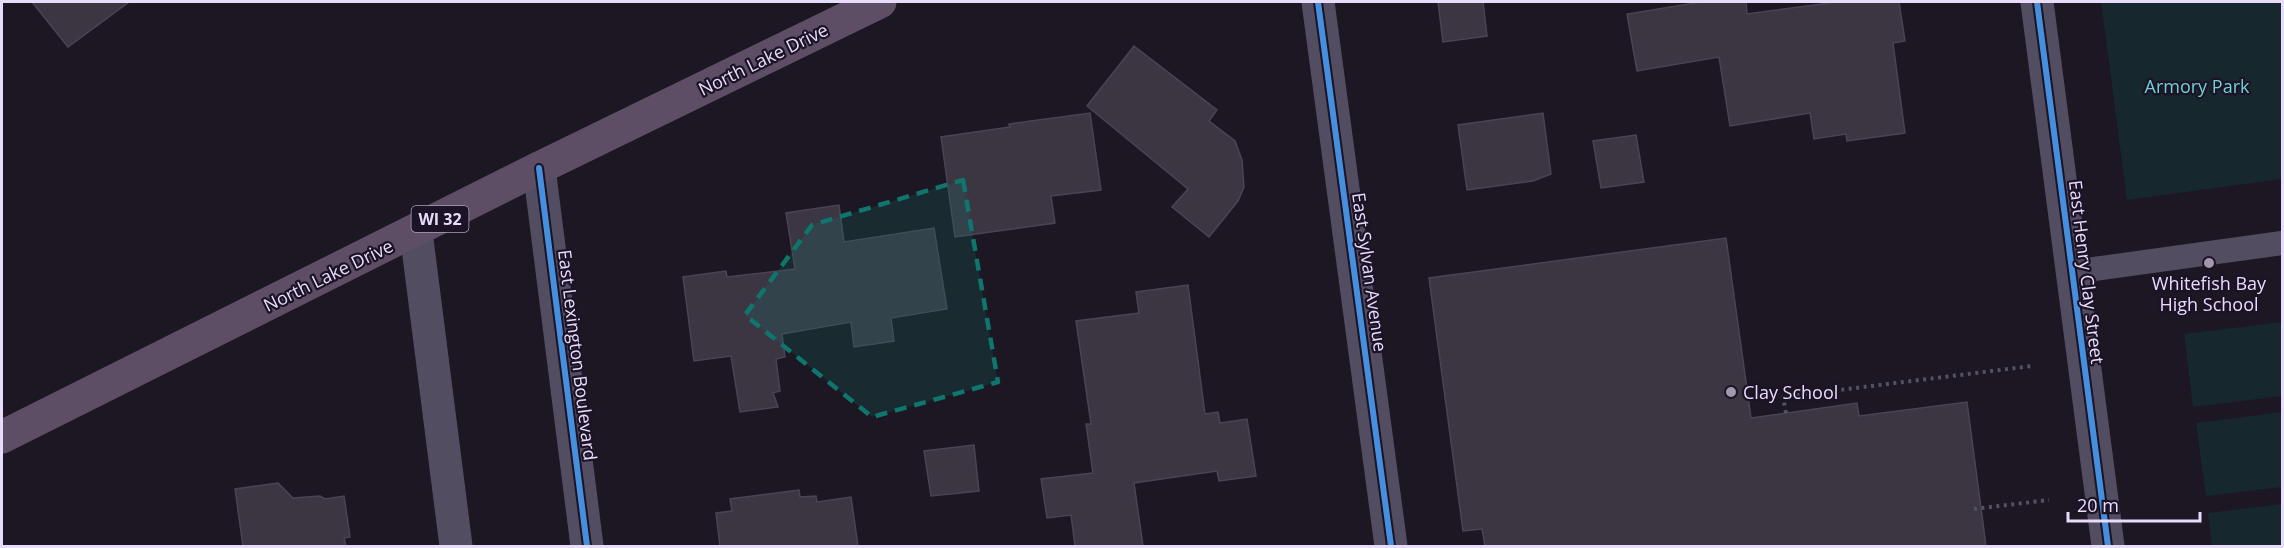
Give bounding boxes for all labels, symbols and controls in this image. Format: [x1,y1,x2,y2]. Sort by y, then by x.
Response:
street label: North Lake Drive [694,17,832,101]
park label: Armory Park [2145,74,2250,98]
street label: East Henry Clay Street [2064,179,2110,365]
street label: East Sylvan Avenue [1347,191,1393,353]
road number: WI 32 [412,206,468,232]
street label: North Lake Drive [259,233,397,317]
street label: East Lexington Boulevard [553,248,603,462]
marker: Whitefish Bay High School [2202,256,2216,270]
place label: Whitefish Bay High School [2152,271,2267,316]
place label: Clay School [1743,380,1838,404]
marker: Clay School [1724,385,1738,399]
scale bar [2068,485,2200,523]
text: 20 m [2077,493,2119,517]

